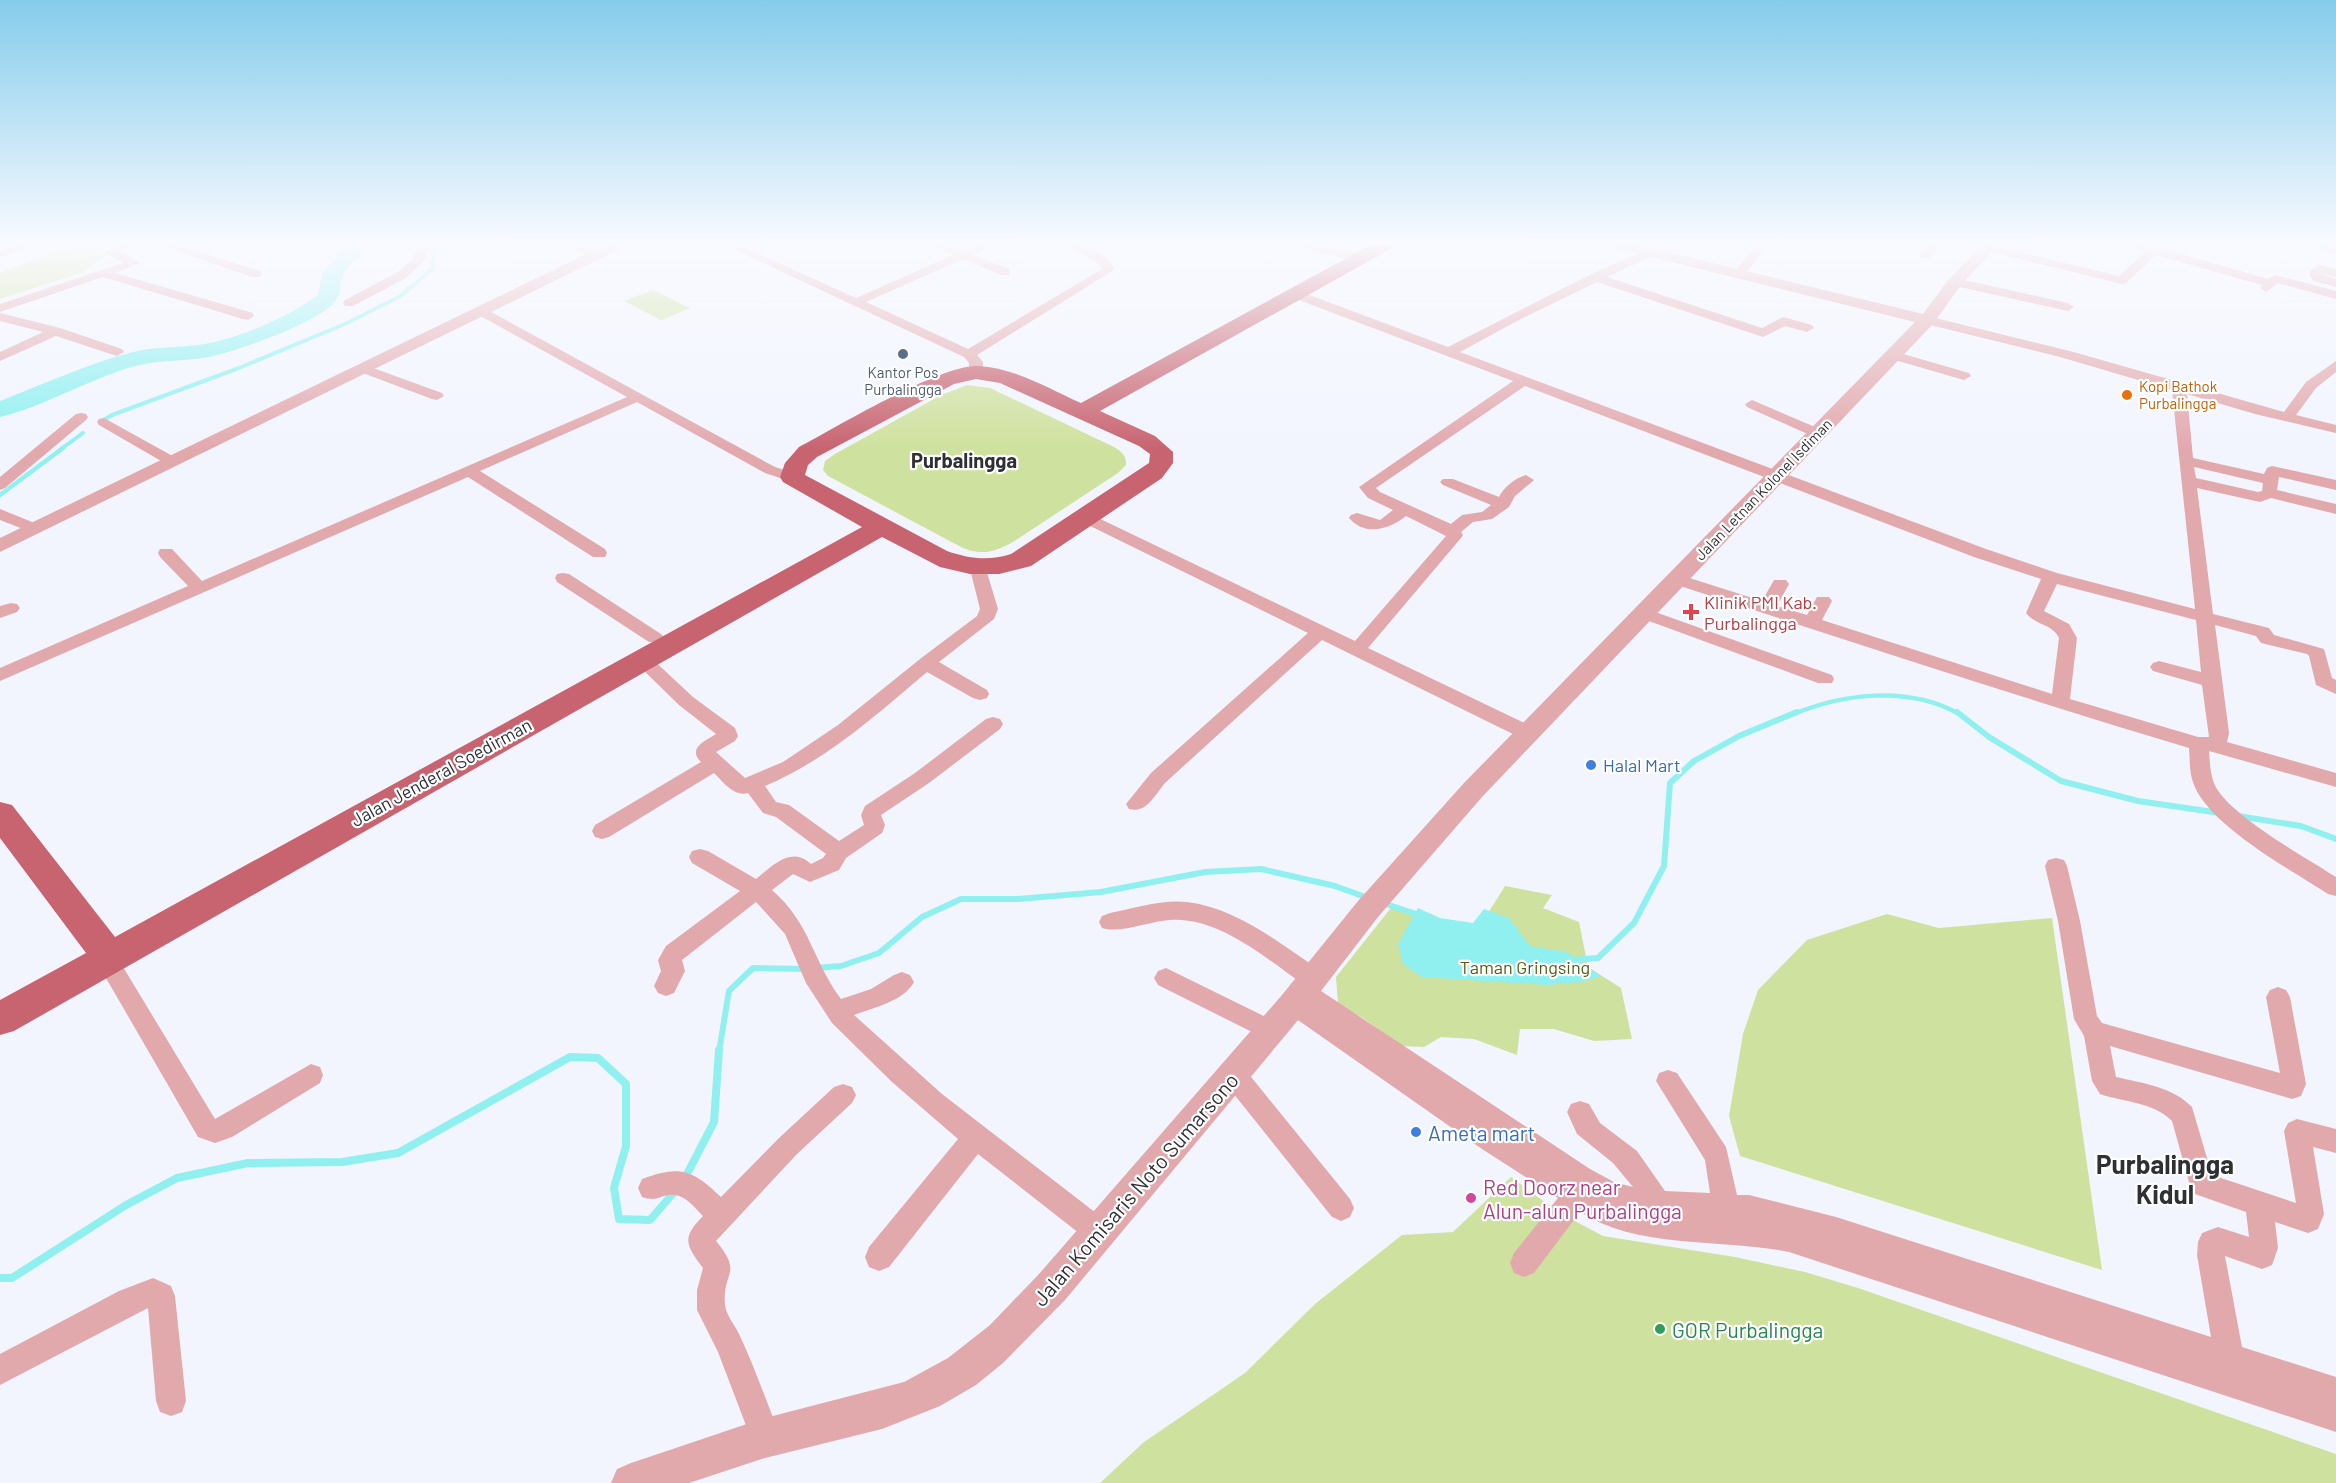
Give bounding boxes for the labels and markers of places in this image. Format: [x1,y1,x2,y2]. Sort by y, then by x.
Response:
marker: Kantor Pos Purbalingga [896,347,910,361]
place label: Kantor Pos Purbalingga [864,363,942,398]
place label: Kopi Bathok Purbalingga [2139,377,2218,412]
marker: Kopi Bathok Purbalingga [2120,388,2134,402]
place label: Klinik PMI Kab. Purbalingga [1704,591,1817,634]
marker: Klinik PMI Kab. Purbalingga [1682,603,1700,621]
place label: Halal Mart [1603,754,1680,776]
marker: Halal Mart [1584,758,1598,772]
place label: Ameta mart [1428,1120,1535,1145]
marker: Ameta mart [1409,1125,1423,1139]
place label: Red Doorz near Alun-alun Purbalingga [1483,1174,1682,1223]
marker: Red Doorz near Alun-alun Purbalingga [1464,1191,1478,1205]
place label: GOR Purbalingga [1672,1317,1823,1342]
marker: GOR Purbalingga [1653,1322,1667,1336]

